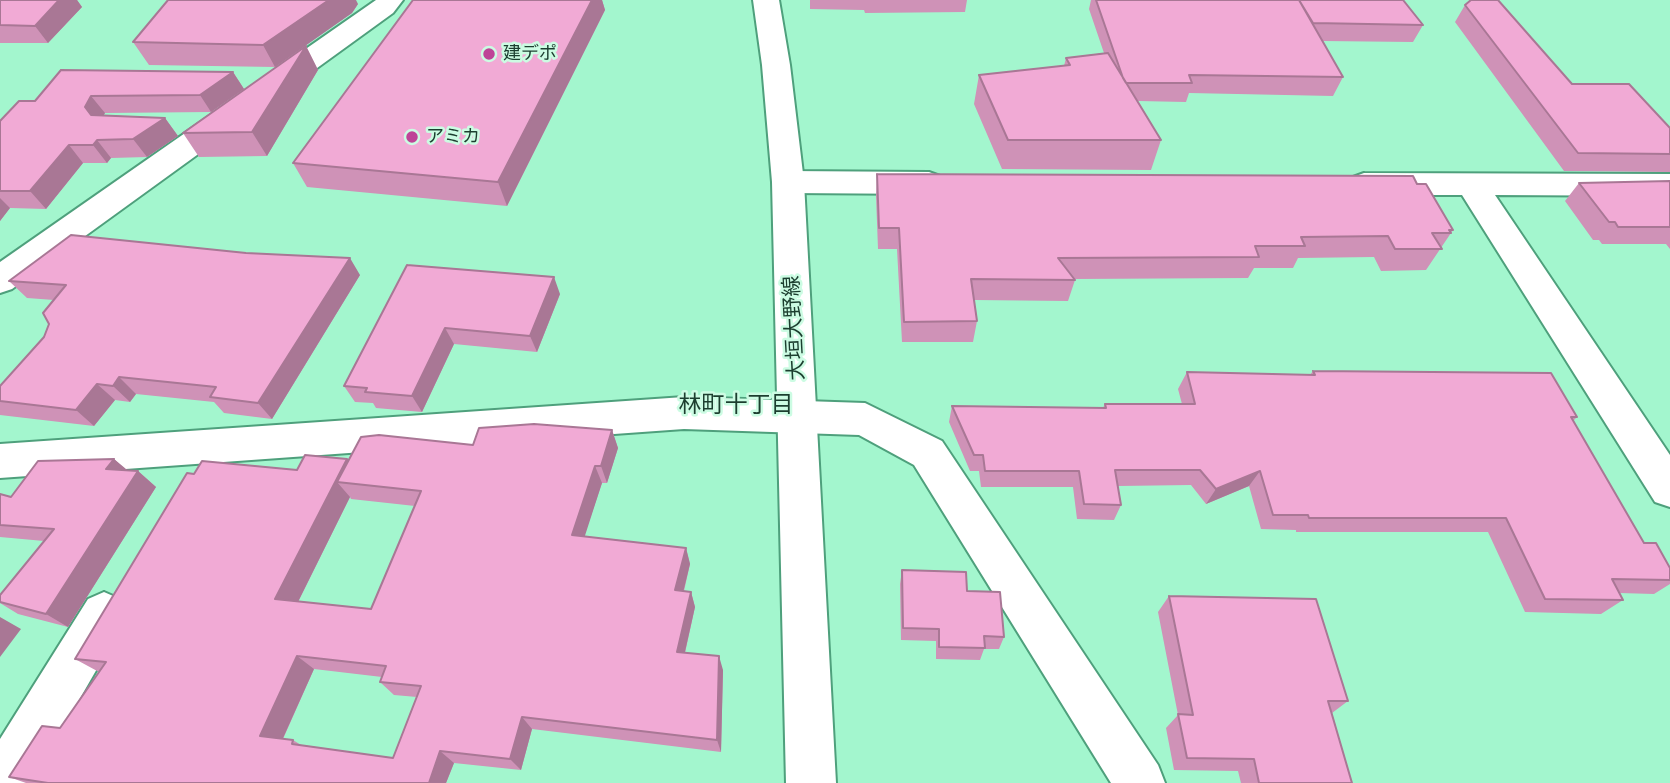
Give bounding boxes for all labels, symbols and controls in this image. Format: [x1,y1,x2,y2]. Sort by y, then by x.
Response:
place label: 建デポ [503,43,557,65]
marker: 建デポ [481,46,497,62]
place label: アミカ [426,126,480,148]
marker: アミカ [404,129,420,145]
street label: 大垣大野線 [780,275,810,381]
district label: 林町十丁目 [679,392,793,420]

